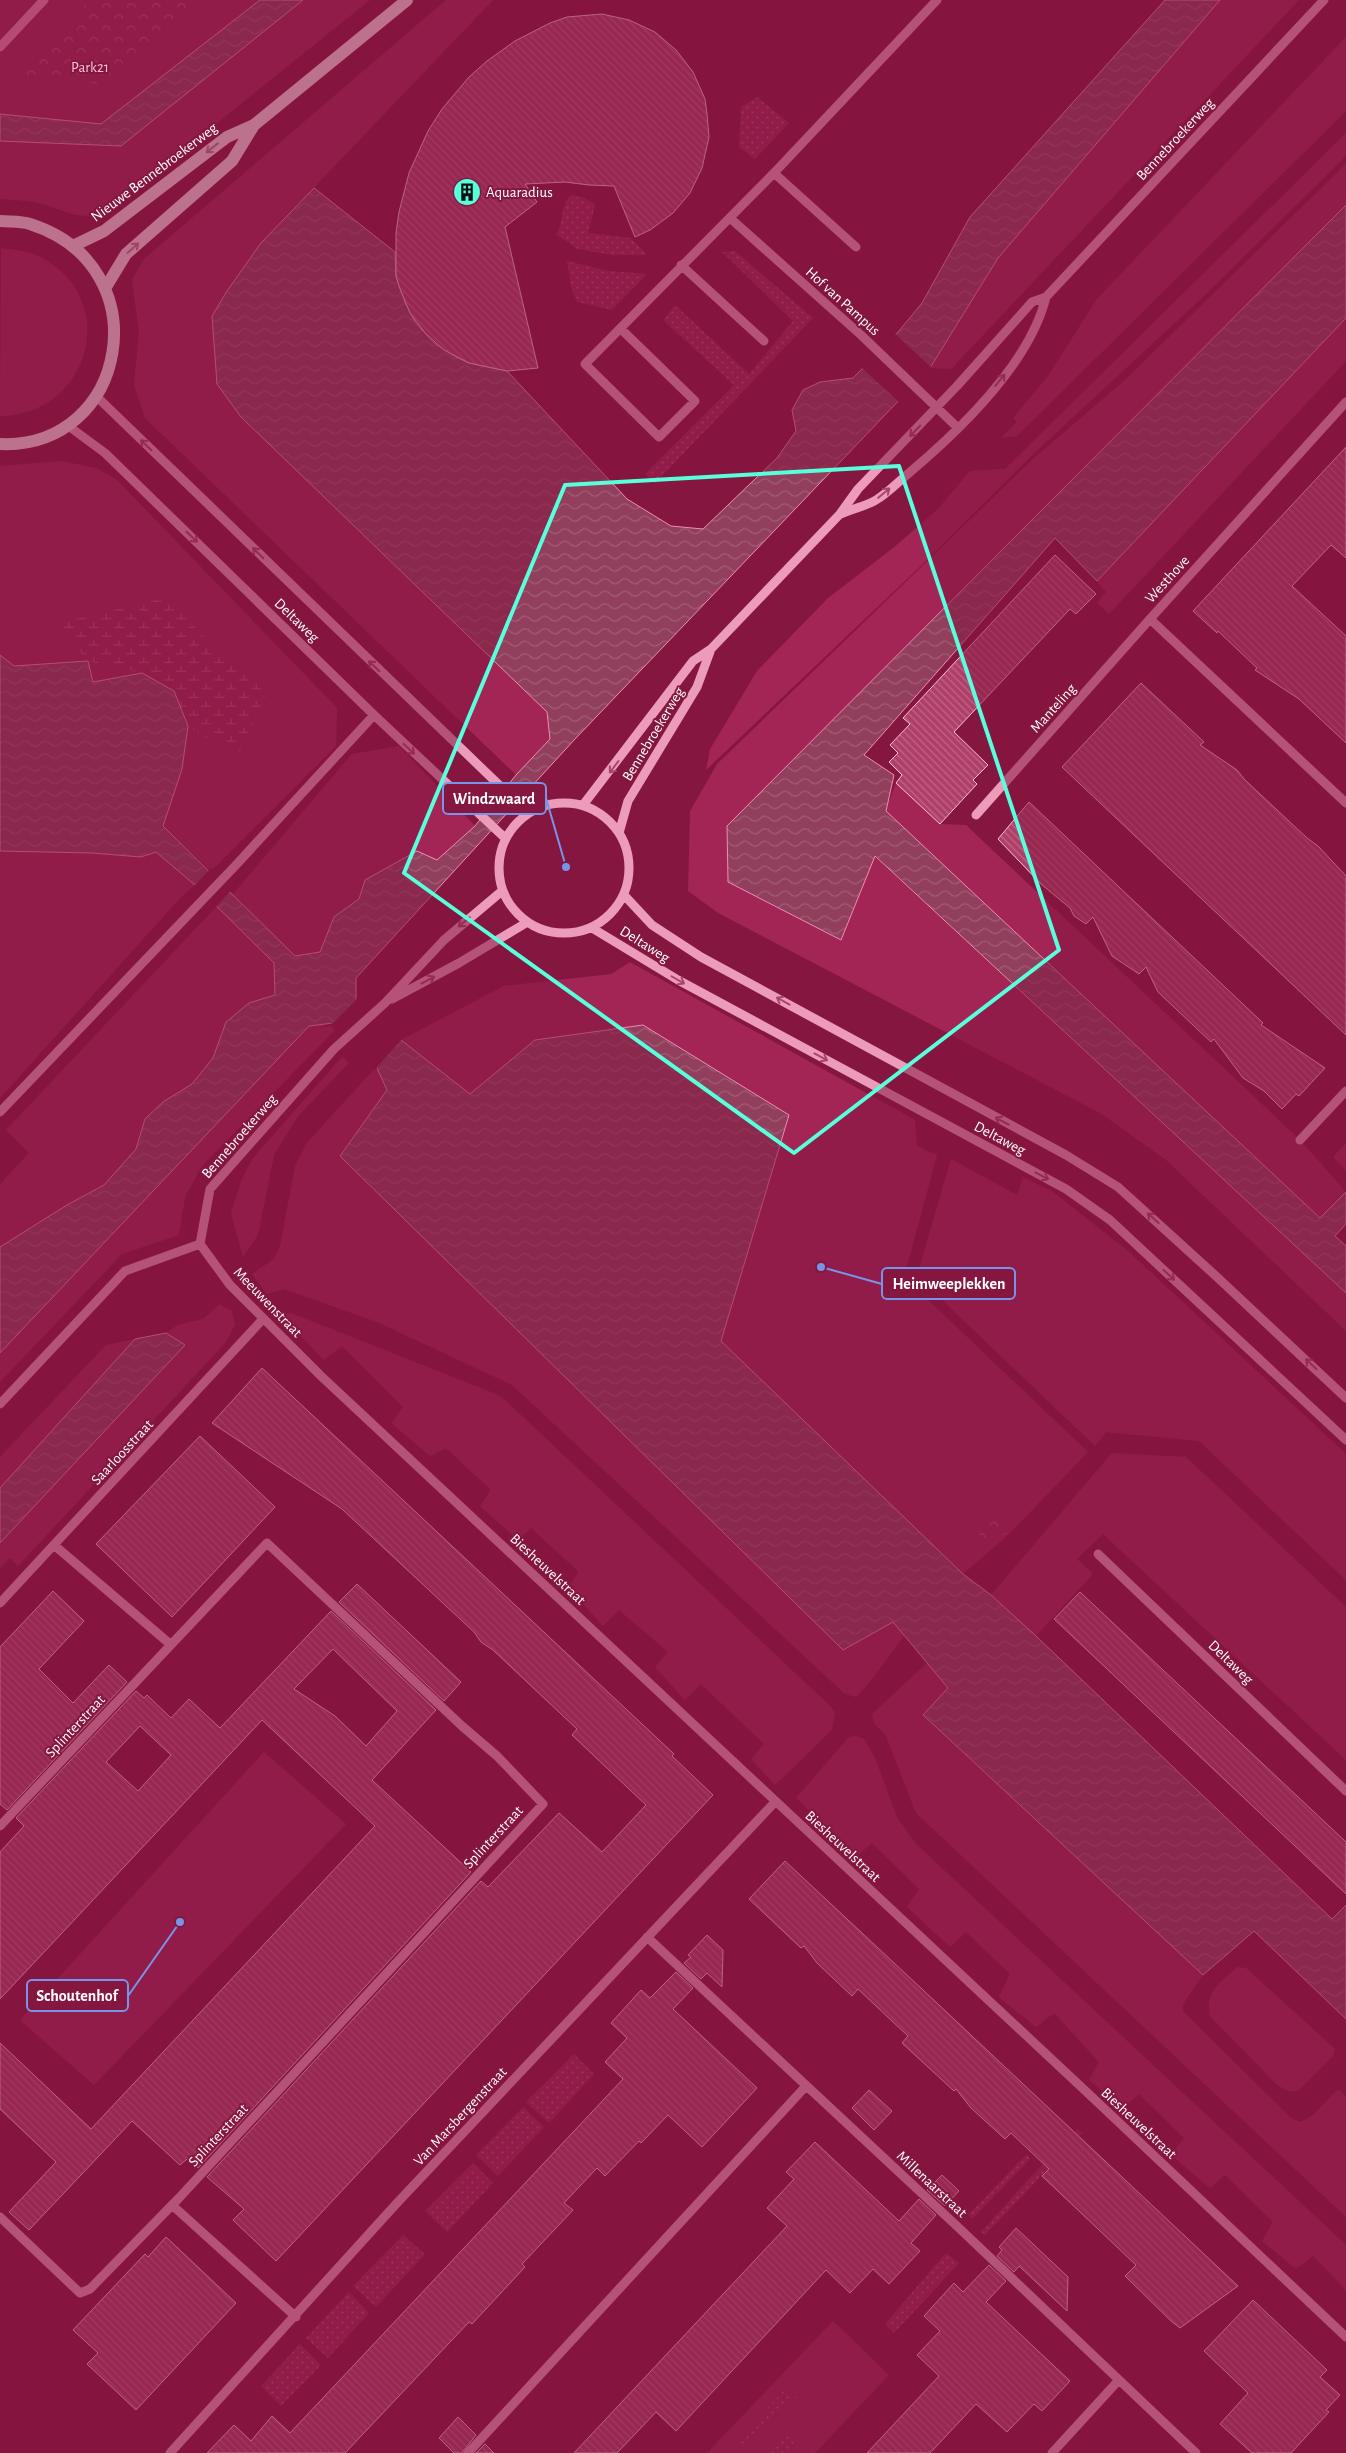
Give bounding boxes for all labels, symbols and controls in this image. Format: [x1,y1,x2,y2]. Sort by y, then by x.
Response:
park label: Park21 [71,60,109,75]
street label: Bennebroekerweg [1134,95,1218,183]
street label: Nieuwe Bennebroekerweg [88,120,221,225]
one-way arrow [206,143,219,154]
building icon: Aquaradius [452,177,482,207]
place label: Aquaradius [486,185,553,200]
one-way arrow [127,242,140,254]
street label: Hof van Pampus [803,264,883,338]
one-way arrow [994,374,1005,387]
one-way arrow [909,425,921,437]
one-way arrow [141,439,153,451]
one-way arrow [878,488,891,499]
one-way arrow [185,531,197,543]
one-way arrow [252,547,264,559]
street label: Westhove [1142,553,1192,606]
street label: Deltaweg [271,596,322,646]
one-way arrow [368,660,381,672]
street label: Manteling [1028,680,1080,736]
street label: Bennebroekerweg [620,684,688,784]
one-way arrow [403,743,416,755]
one-way arrow [609,760,619,774]
callout: Windzwaard [443,783,546,814]
text: Windzwaard [453,791,536,807]
one-way arrow [458,917,471,928]
street label: Deltaweg [617,923,673,966]
one-way arrow [420,975,435,984]
one-way arrow [671,976,685,986]
one-way arrow [775,996,790,1006]
one-way arrow [814,1053,828,1063]
street label: Bennebroekerweg [199,1091,280,1181]
one-way arrow [995,1116,1010,1126]
street label: Deltaweg [972,1119,1029,1158]
one-way arrow [1034,1171,1048,1181]
one-way arrow [1146,1212,1159,1224]
street label: Meeuwenstraat [231,1264,305,1340]
callout: Heimweeplekken [882,1268,1015,1299]
one-way arrow [1163,1269,1175,1281]
text: Heimweeplekken [893,1276,1005,1292]
one-way arrow [1304,1358,1317,1370]
street label: Saarloosstraat [89,1417,156,1488]
street label: Biesheuvelstraat [507,1531,588,1608]
street label: Deltaweg [1205,1638,1256,1688]
street label: Splinterstraat [43,1692,108,1761]
street label: Splinterstraat [461,1803,526,1872]
street label: Biesheuvelstraat [802,1808,883,1885]
callout: Schoutenhof [27,1980,128,2011]
text: Schoutenhof [36,1988,119,2004]
street label: Van Marsbergenstraat [411,2064,510,2168]
street label: Biesheuvelstraat [1098,2085,1179,2162]
street label: Splinterstraat [186,2101,251,2170]
street label: Millenaarstraat [894,2148,970,2221]

